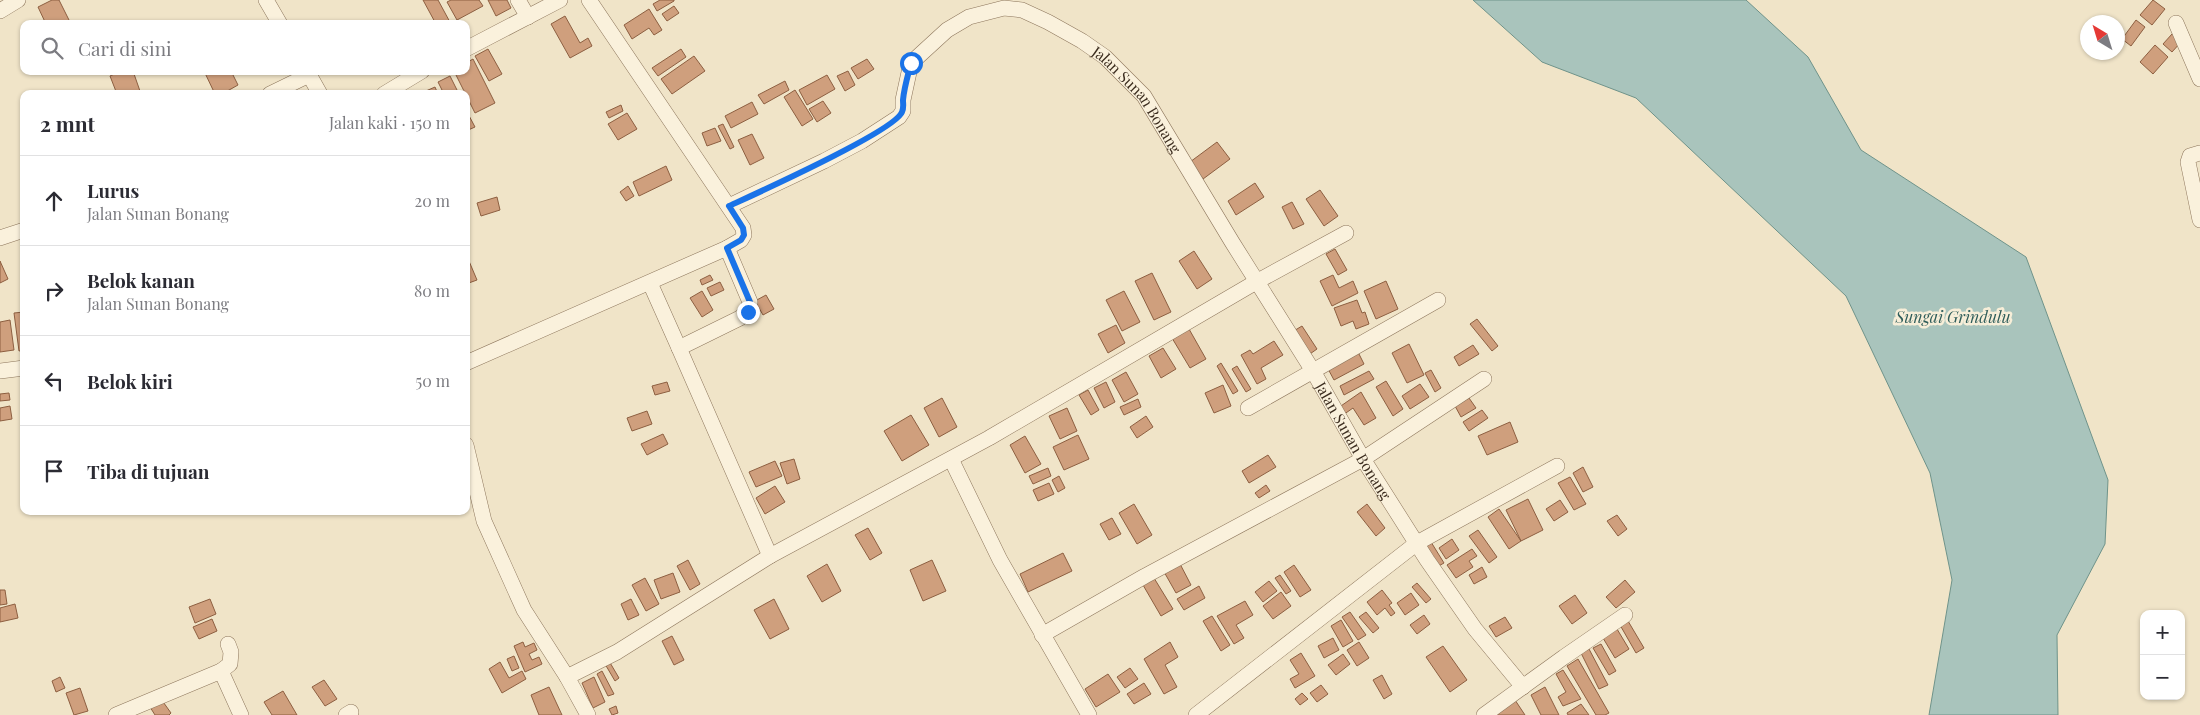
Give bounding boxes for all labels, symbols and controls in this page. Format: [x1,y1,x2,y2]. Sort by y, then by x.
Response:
north arrow [2080,15,2125,60]
search box [20,20,470,75]
icon: search [38,34,66,62]
text: Cari di sini [78,35,172,61]
street label: Jalan Sunan Bonang [1088,41,1186,157]
route start [900,52,923,75]
text: 2 mnt [40,109,95,137]
text: Jalan kaki · 150 m [329,112,450,133]
text: Lurus [87,177,139,203]
icon: ahead [40,187,68,215]
text: 20 m [415,190,450,211]
text: Jalan Sunan Bonang [87,203,229,224]
text: Belok kanan [87,267,195,293]
icon: right [40,277,68,305]
text: 80 m [414,280,450,301]
text: Jalan Sunan Bonang [87,293,229,314]
route end [737,301,760,324]
water label: Sungai Grindulu [1894,306,2011,327]
icon: left [40,367,68,395]
text: Belok kiri [87,368,173,394]
text: 50 m [416,370,450,391]
street label: Jalan Sunan Bonang [1311,377,1396,503]
icon: arrive [40,457,68,485]
text: Tiba di tujuan [87,458,209,484]
map controls [2140,610,2185,700]
button: + [2140,610,2185,655]
button: − [2140,655,2185,700]

